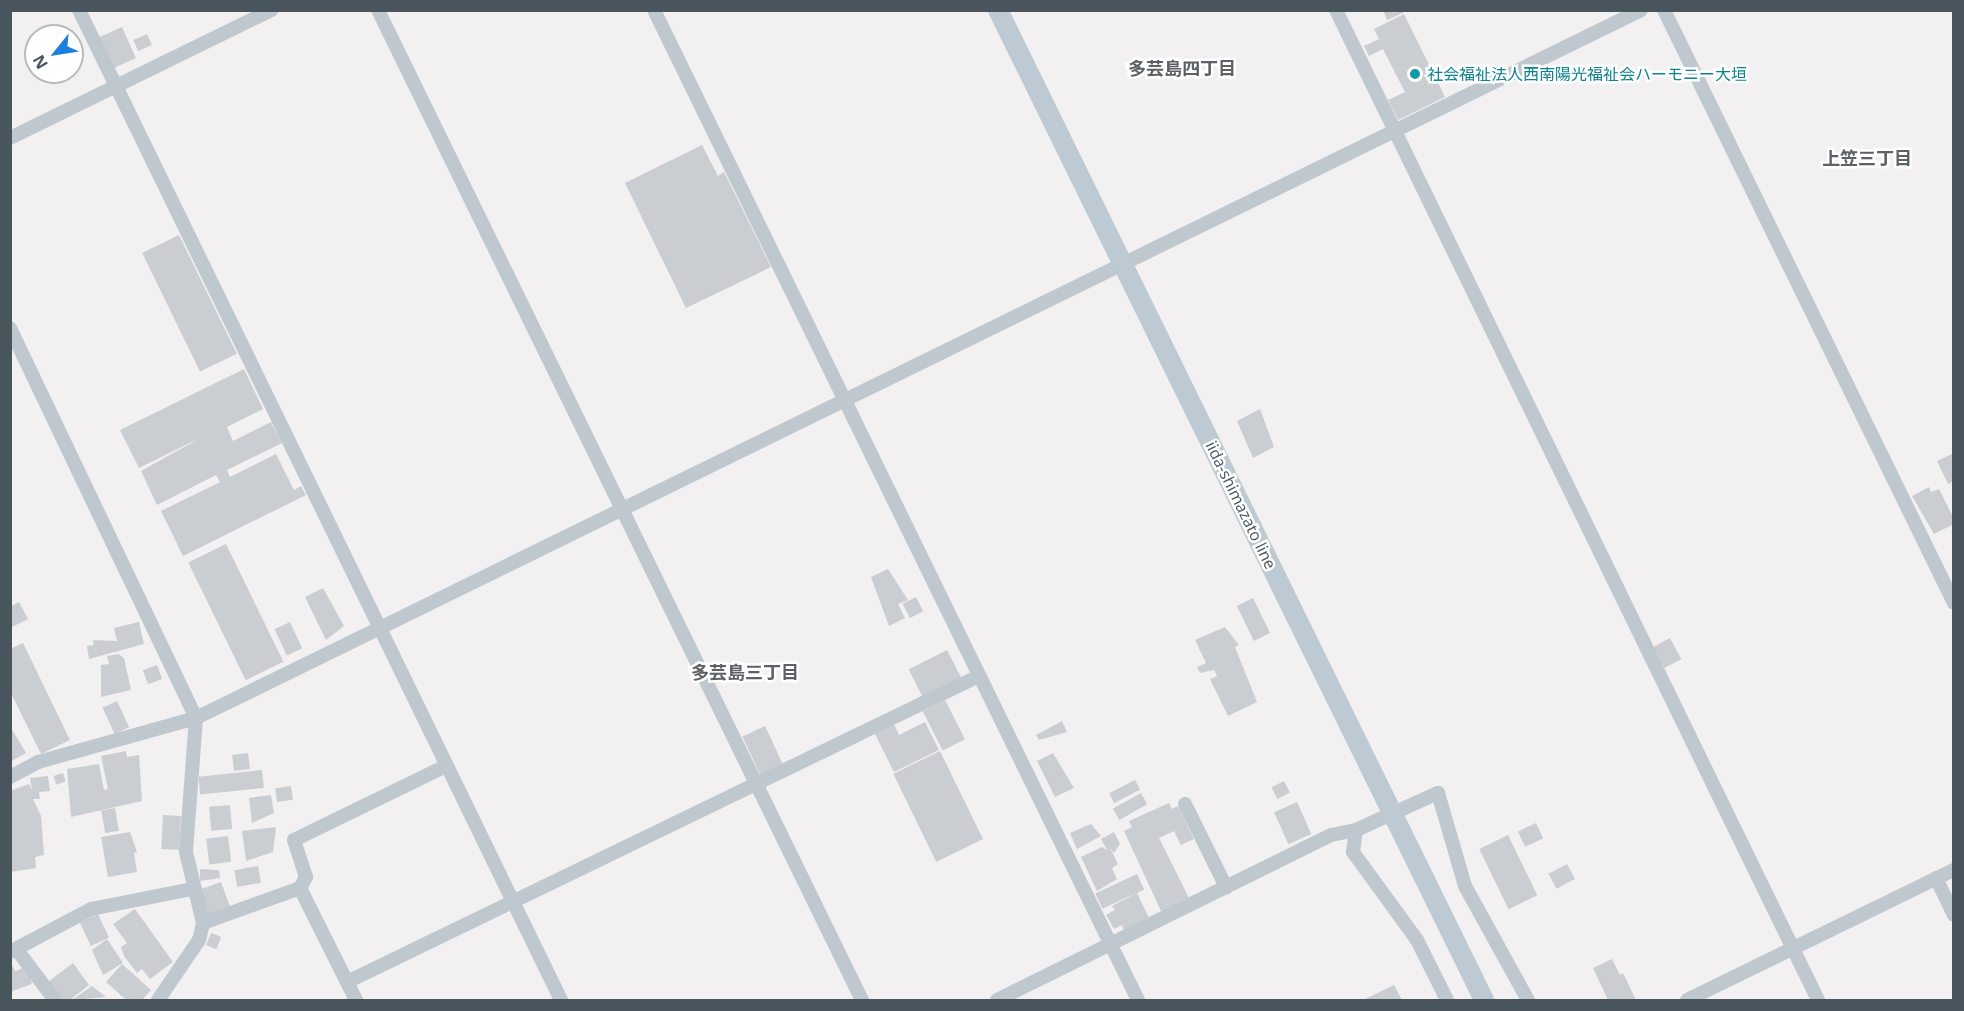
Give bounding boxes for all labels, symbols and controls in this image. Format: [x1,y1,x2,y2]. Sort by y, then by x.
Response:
north arrow [24,24,84,84]
text: N [27,51,53,73]
district label: 多芸島四丁目 [1128,57,1236,79]
place label: 社会福祉法人西南陽光福祉会ハーモニー大垣 [1427,64,1747,84]
marker: 社会福祉法人西南陽光福祉会ハーモニー大垣 [1408,67,1422,81]
district label: 上笠三丁目 [1822,147,1912,169]
street label: iida-shimazato line [1202,438,1280,572]
district label: 多芸島三丁目 [691,661,799,683]

